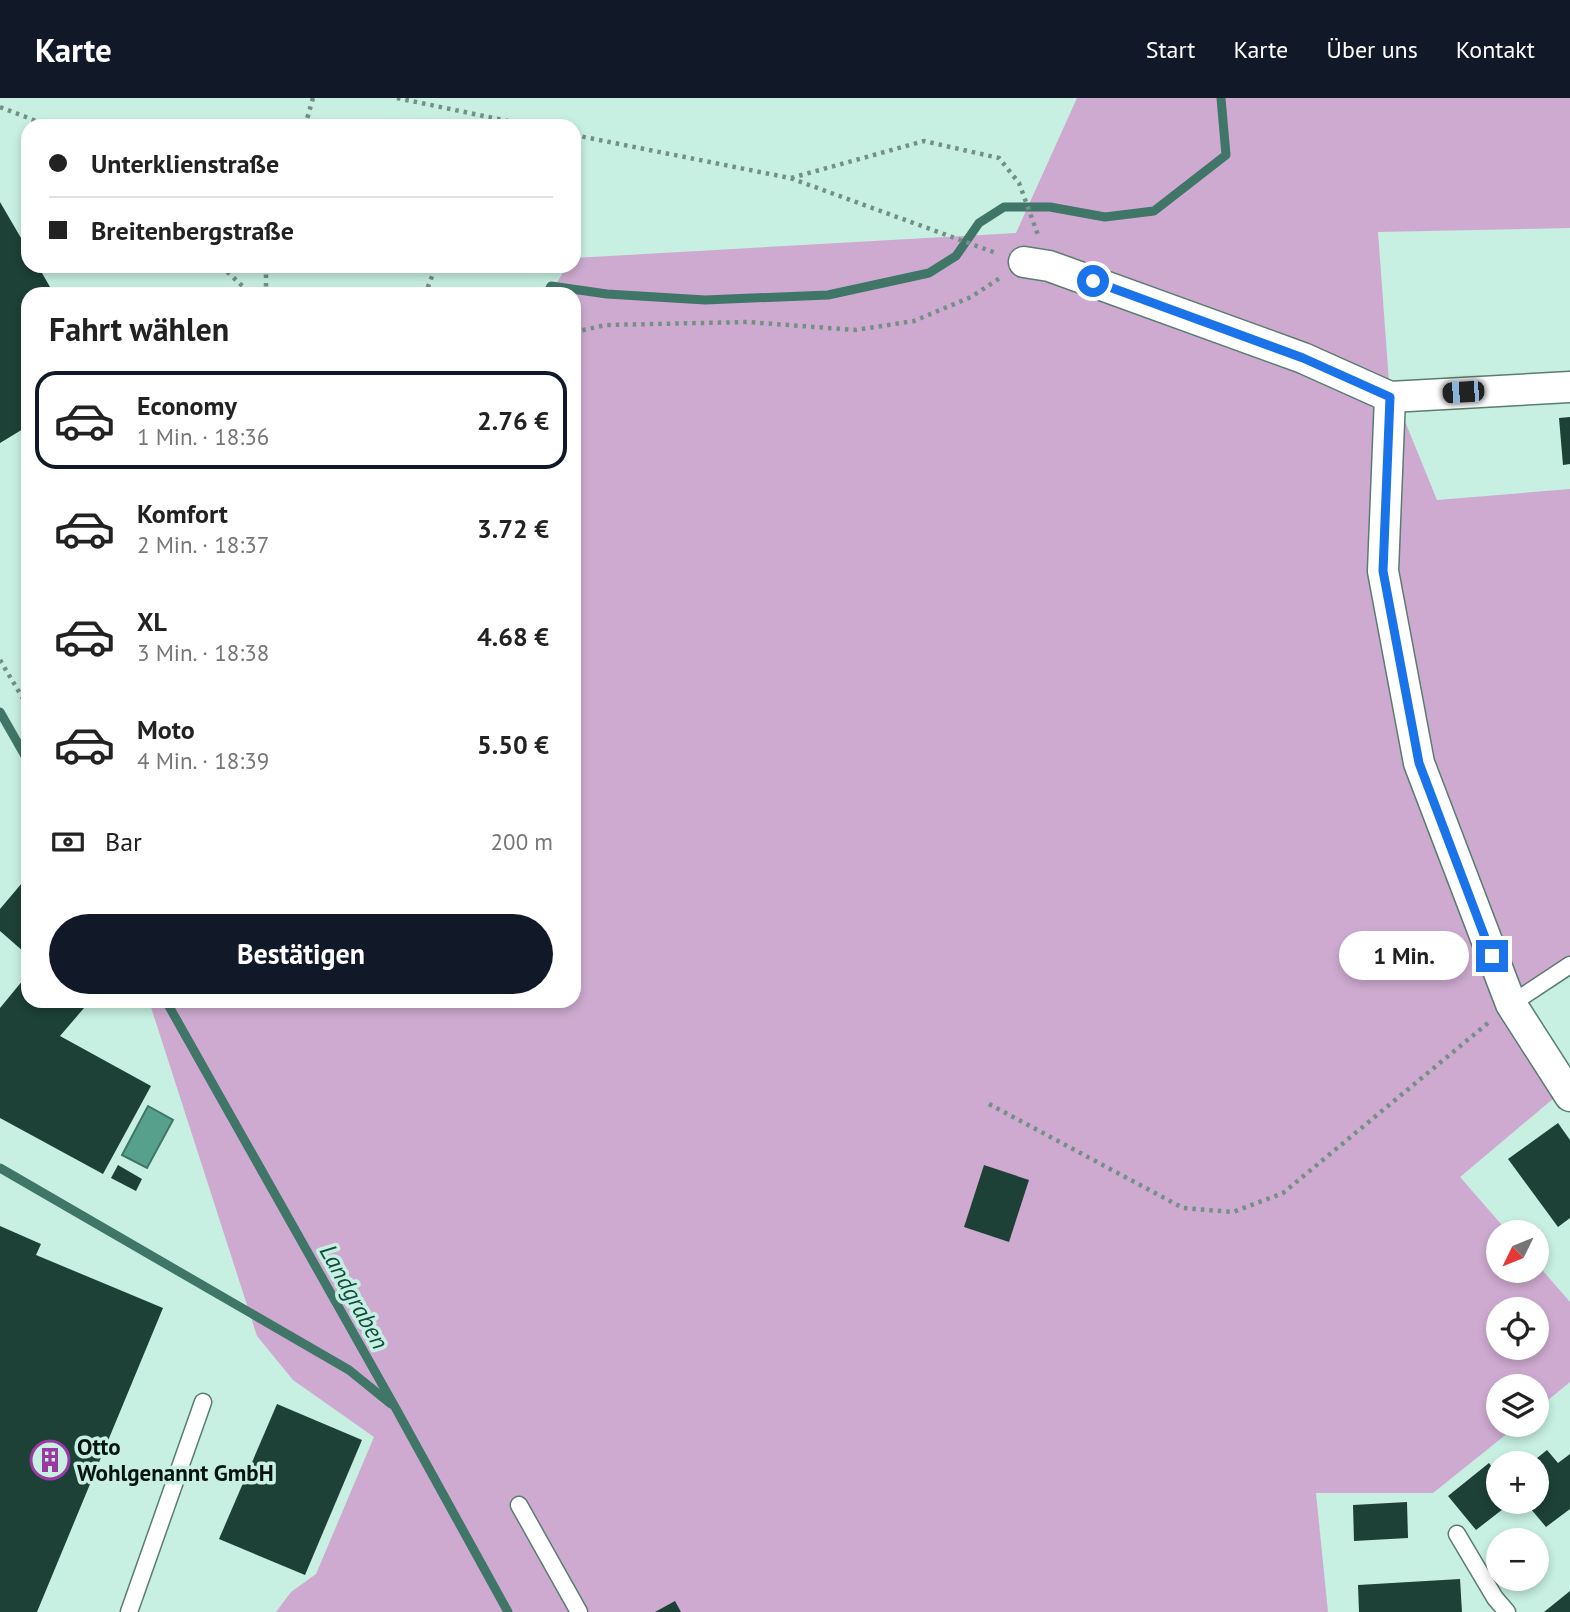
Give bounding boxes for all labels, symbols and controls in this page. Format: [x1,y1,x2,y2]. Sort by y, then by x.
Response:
text: Karte [35,28,112,71]
text: Start [1146,34,1195,65]
text: Karte [1233,34,1288,65]
text: Über uns [1326,34,1418,65]
text: Kontakt [1456,34,1535,65]
text: Unterklienstraße [91,147,279,180]
text: Breitenbergstraße [91,214,294,247]
route start [1077,265,1109,297]
text: Fahrt wählen [49,308,229,350]
car [1442,380,1485,404]
icon: car [53,389,116,452]
text: Economy [137,389,237,422]
text: 2.76 € [477,404,549,437]
text: 1 Min. · 18:36 [137,422,269,451]
icon: car [53,497,116,560]
text: Komfort [137,497,228,530]
text: 3.72 € [477,512,549,545]
text: 2 Min. · 18:37 [137,530,269,559]
icon: car [53,605,116,668]
text: XL [137,605,167,638]
text: 4.68 € [477,620,549,653]
text: 3 Min. · 18:38 [137,638,269,667]
icon: car [53,713,116,776]
text: Moto [137,713,195,746]
text: 5.50 € [477,728,549,761]
text: 4 Min. · 18:39 [137,746,269,775]
icon: cash [49,823,87,861]
text: Bar [105,825,142,858]
text: 200 m [491,827,553,856]
button: Bestätigen [49,914,553,994]
callout: 1 Min. [1338,932,1468,980]
route end [1476,940,1508,972]
text: 1 Min. [1373,941,1435,970]
north arrow [1486,1220,1549,1283]
map controls [1486,1220,1549,1591]
water label: Landgraben [313,1239,396,1355]
button: locate [1486,1297,1549,1360]
button: layers [1486,1374,1549,1437]
place label: Otto Wohlgenannt GmbH [77,1432,274,1487]
building icon: Otto Wohlgenannt GmbH [29,1439,71,1481]
button: + [1486,1451,1549,1514]
button: − [1486,1528,1549,1591]

